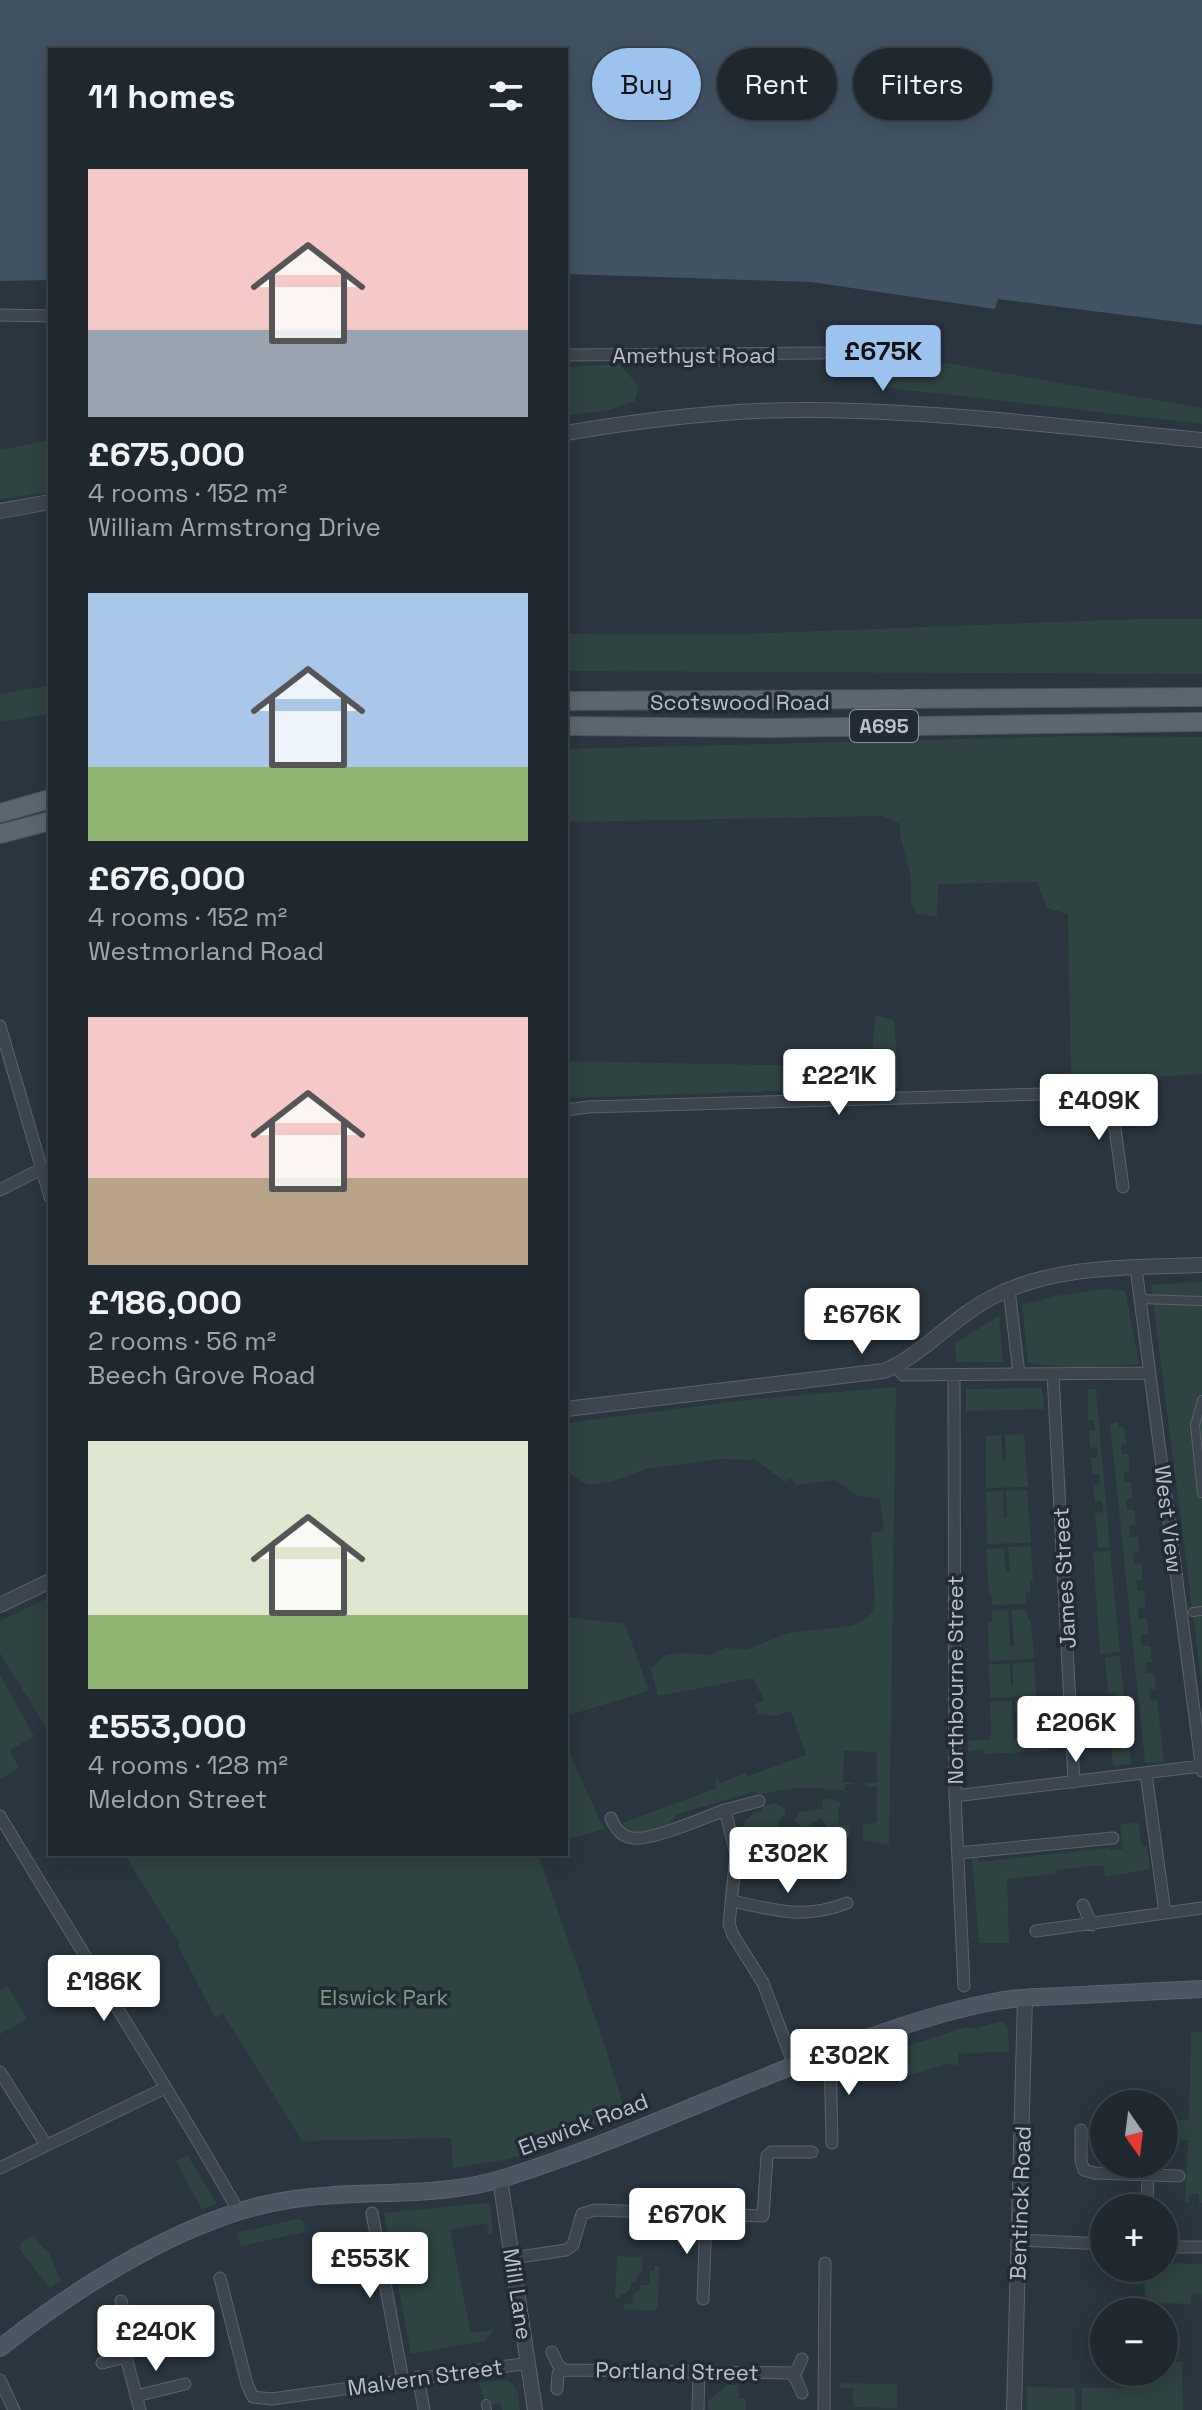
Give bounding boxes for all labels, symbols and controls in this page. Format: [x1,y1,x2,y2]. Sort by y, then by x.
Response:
chip: Buy [592,48,701,120]
chip: Rent [717,48,837,120]
chip: Filters [853,48,992,120]
icon: filters [484,74,528,118]
text: 11 homes [88,75,236,118]
icon: home [236,221,380,365]
pin: £675K [827,325,939,393]
text: £675K [844,334,922,368]
street label: Amethyst Road [612,341,776,369]
text: £675,000 [88,433,245,476]
text: 4 rooms · 152 m² [88,476,287,510]
text: William Armstrong Drive [88,510,381,544]
icon: home [236,645,380,789]
street label: Scotswood Road [650,688,830,716]
road number: A695 [850,710,918,742]
text: £676,000 [88,857,246,900]
text: 4 rooms · 152 m² [88,900,287,934]
text: Westmorland Road [88,934,324,968]
pin: £221K [783,1049,895,1117]
text: £221K [801,1058,877,1092]
icon: home [236,1069,380,1213]
pin: £409K [1043,1074,1155,1142]
text: £409K [1058,1083,1140,1117]
text: £186,000 [88,1281,242,1324]
pin: £676K [806,1288,918,1356]
text: £676K [823,1297,901,1331]
text: 2 rooms · 56 m² [88,1324,276,1358]
text: Beech Grove Road [88,1358,316,1392]
street label: West View [1149,1464,1189,1574]
icon: home [236,1493,380,1637]
street label: James Street [1046,1507,1082,1649]
street label: Northbourne Street [941,1575,969,1785]
pin: £206K [1020,1696,1132,1764]
text: £553,000 [88,1705,247,1748]
text: £206K [1035,1705,1117,1739]
text: 4 rooms · 128 m² [88,1748,288,1782]
text: Meldon Street [88,1782,267,1816]
pin: £302K [732,1827,844,1895]
text: £302K [748,1836,828,1870]
pin: £186K [48,1955,160,2023]
text: £186K [66,1964,142,1998]
park label: Elswick Park [320,1983,448,2011]
pin: £302K [793,2029,905,2097]
text: £302K [809,2038,889,2072]
street label: Elswick Road [514,2086,652,2162]
north arrow [1090,2090,1178,2178]
map controls [1090,2090,1178,2386]
street label: Bentinck Road [1003,2125,1037,2281]
pin: £670K [631,2188,743,2256]
button: + [1090,2194,1178,2282]
text: £670K [647,2197,727,2231]
pin: £553K [314,2232,426,2300]
text: £553K [330,2241,410,2275]
street label: Mill Lane [497,2246,539,2342]
button: − [1090,2298,1178,2386]
pin: £240K [100,2305,212,2373]
text: £240K [115,2314,197,2348]
street label: Malvern Street [346,2352,504,2402]
street label: Portland Street [595,2356,759,2386]

